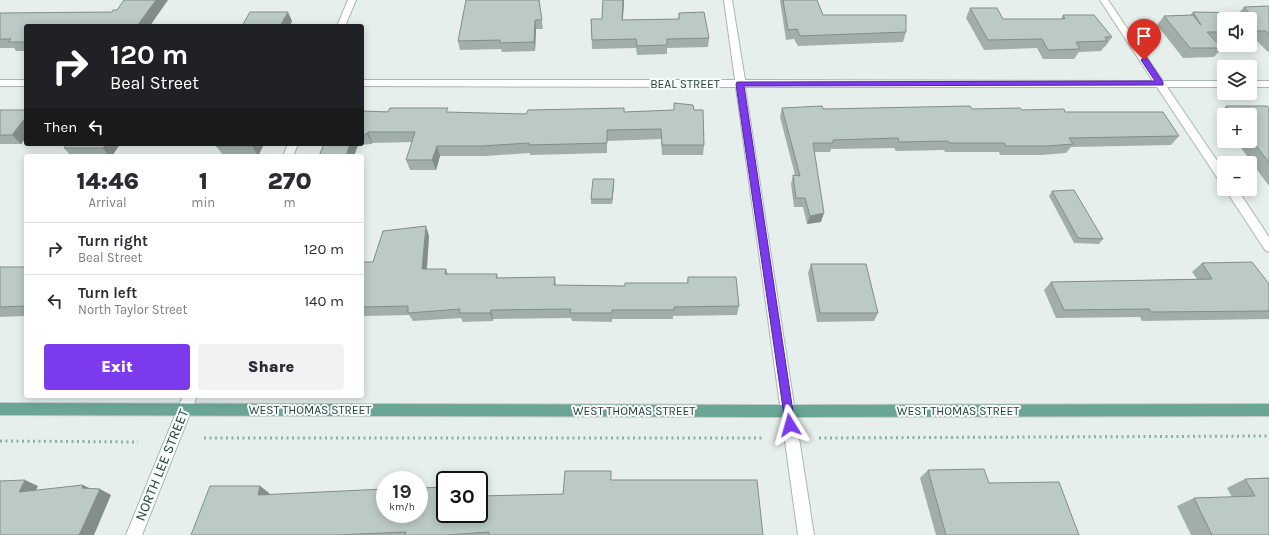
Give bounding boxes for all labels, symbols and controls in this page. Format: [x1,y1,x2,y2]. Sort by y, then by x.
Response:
map controls [1217,12,1257,196]
button: sound [1217,12,1257,52]
pin [1127,19,1161,60]
icon: arrive [1133,25,1155,47]
text: 120 m [110,38,188,71]
icon: right [44,40,96,92]
button: layers [1217,60,1257,100]
text: Beal Street [110,72,199,94]
street label: BEAL STREET [650,77,720,91]
button: + [1217,108,1257,148]
icon: left [85,116,107,138]
text: Then [44,118,77,136]
button: − [1217,156,1257,196]
text: 14:46 [76,167,139,195]
text: 1 [199,167,208,195]
text: 270 [268,167,312,195]
text: Arrival [89,195,127,210]
text: min [191,195,215,210]
text: m [283,195,296,210]
text: Turn right [78,232,148,250]
icon: right [44,238,66,260]
text: 120 m [304,240,344,258]
text: Beal Street [78,250,142,265]
text: Turn left [78,284,137,302]
icon: left [44,290,66,312]
text: 140 m [304,292,344,310]
text: North Taylor Street [78,302,187,317]
button: Exit [44,344,190,390]
button: Share [198,344,344,390]
street label: WEST THOMAS STREET [249,403,371,417]
street label: WEST THOMAS STREET [573,404,695,418]
position arrow [769,404,811,446]
street label: WEST THOMAS STREET [897,404,1019,418]
street label: NORTH LEE STREET [132,407,192,523]
speed limit sign: 30 [436,471,488,523]
text: 19 [392,480,412,503]
text: km/h [389,501,415,513]

